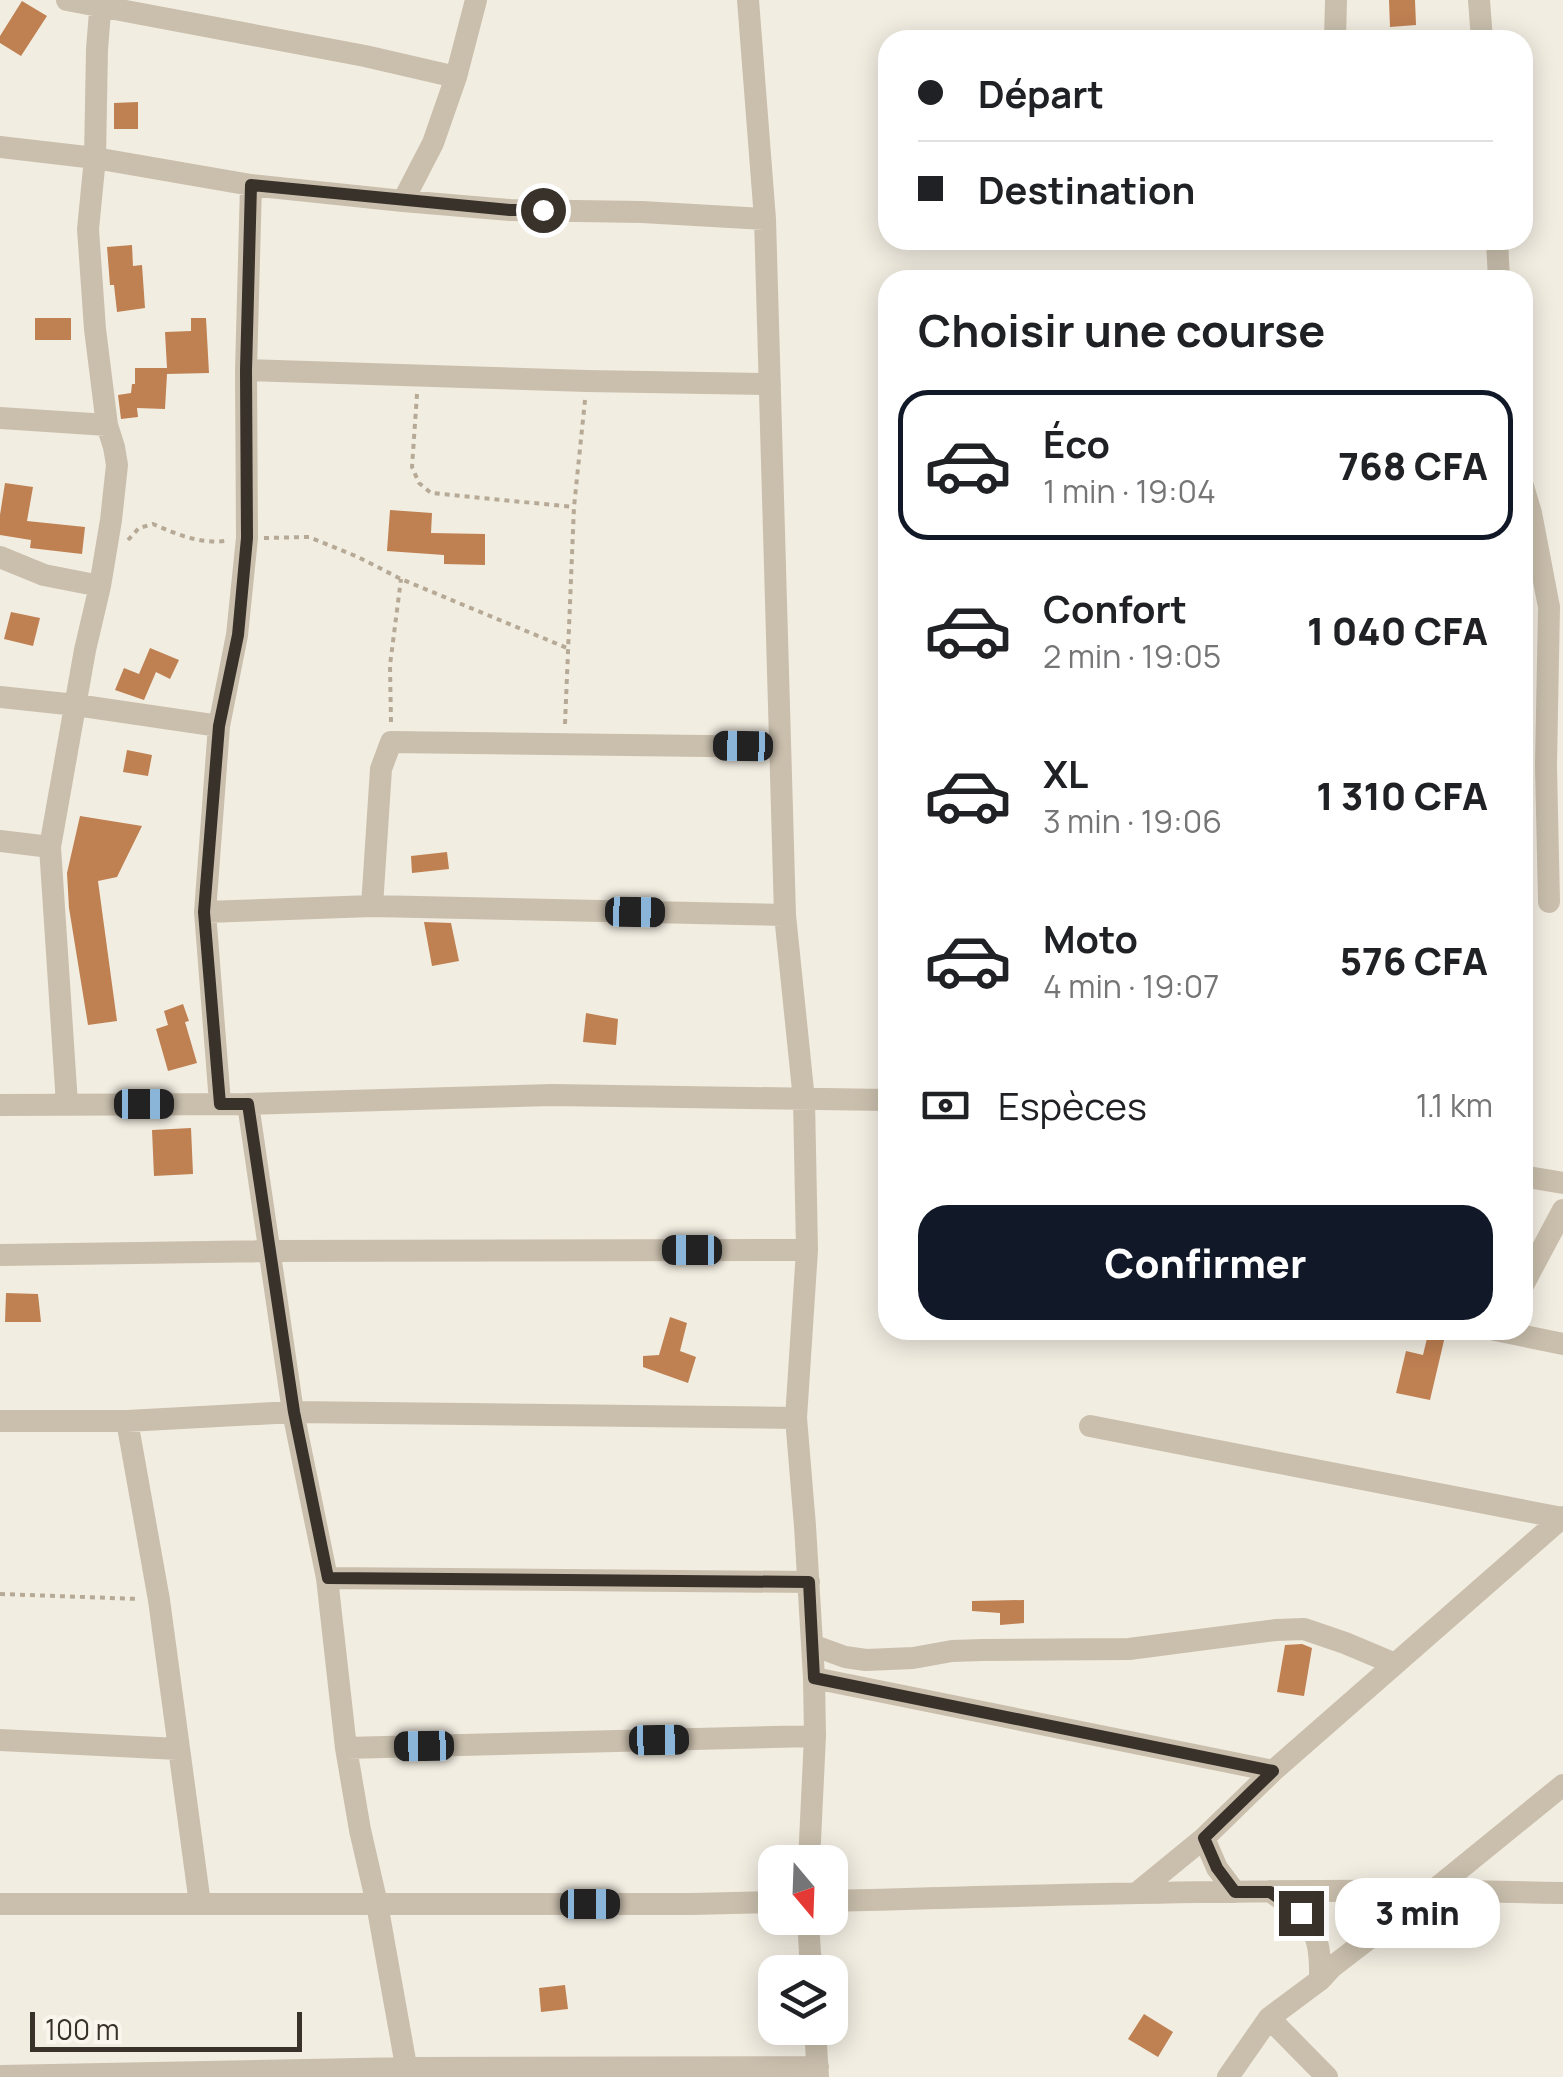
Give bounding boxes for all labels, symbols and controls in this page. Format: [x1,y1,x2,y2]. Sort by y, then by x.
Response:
text: Départ [978,67,1104,119]
text: Destination [978,163,1195,215]
route start [521,188,566,233]
text: Choisir une course [918,299,1325,361]
text: Éco [1043,417,1110,469]
icon: car [923,420,1013,510]
text: 768 CFA [1338,439,1488,491]
text: 1 min · 19:04 [1043,469,1216,513]
text: Confort [1043,582,1187,634]
icon: car [923,585,1013,675]
text: 1 040 CFA [1307,604,1488,656]
text: 2 min · 19:05 [1043,634,1221,678]
car [713,730,773,762]
text: XL [1043,747,1088,799]
icon: car [923,750,1013,840]
text: 1 310 CFA [1316,769,1488,821]
text: 3 min · 19:06 [1043,799,1222,843]
car [605,896,665,928]
text: Moto [1043,912,1138,964]
icon: car [923,915,1013,1005]
text: 576 CFA [1340,934,1488,986]
text: 4 min · 19:07 [1043,964,1219,1008]
icon: cash [918,1078,973,1133]
text: Espèces [998,1079,1147,1131]
text: 1.1 km [1416,1083,1493,1127]
car [114,1089,174,1119]
button: Confirmer [918,1205,1493,1320]
car [662,1235,722,1265]
car [629,1724,689,1756]
car [394,1730,454,1762]
north arrow [758,1845,848,1935]
map controls [758,1845,848,2045]
callout: 3 min [1336,1878,1501,1948]
car [560,1889,620,1919]
route end [1279,1891,1324,1936]
text: 3 min [1375,1891,1460,1935]
button: layers [758,1955,848,2045]
scale bar [30,2007,302,2052]
text: 100 m [45,2010,119,2048]

